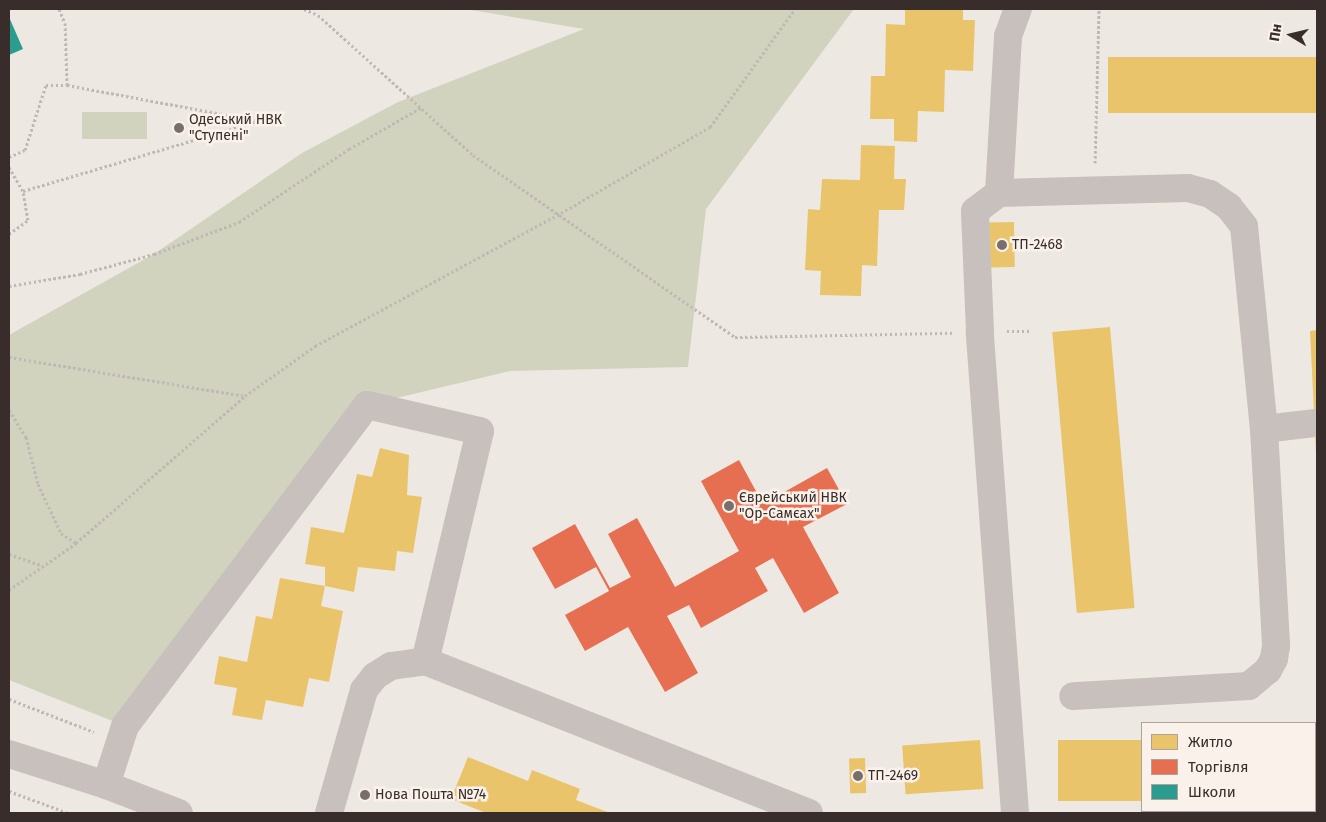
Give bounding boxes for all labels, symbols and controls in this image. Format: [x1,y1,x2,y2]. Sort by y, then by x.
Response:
north arrow [1266,10,1316,60]
text: Пн [1266,23,1285,43]
place label: Одеський НВК "Ступені" [189,112,282,144]
marker: Одеський НВК "Ступені" [173,122,185,134]
place label: ТП-2468 [1012,237,1063,253]
marker: ТП-2468 [996,239,1008,251]
place label: Єврейський НВК "Ор-Самєах" [739,490,847,522]
marker: Єврейський НВК "Ор-Самєах" [723,500,735,512]
legend [1141,722,1316,812]
text: Житло [1188,733,1233,751]
text: Торгівля [1188,758,1248,776]
place label: ТП-2469 [868,768,918,784]
marker: ТП-2469 [852,770,864,782]
text: Школи [1188,783,1236,801]
place label: Нова Пошта №74 [375,787,486,803]
marker: Нова Пошта №74 [359,789,371,801]

